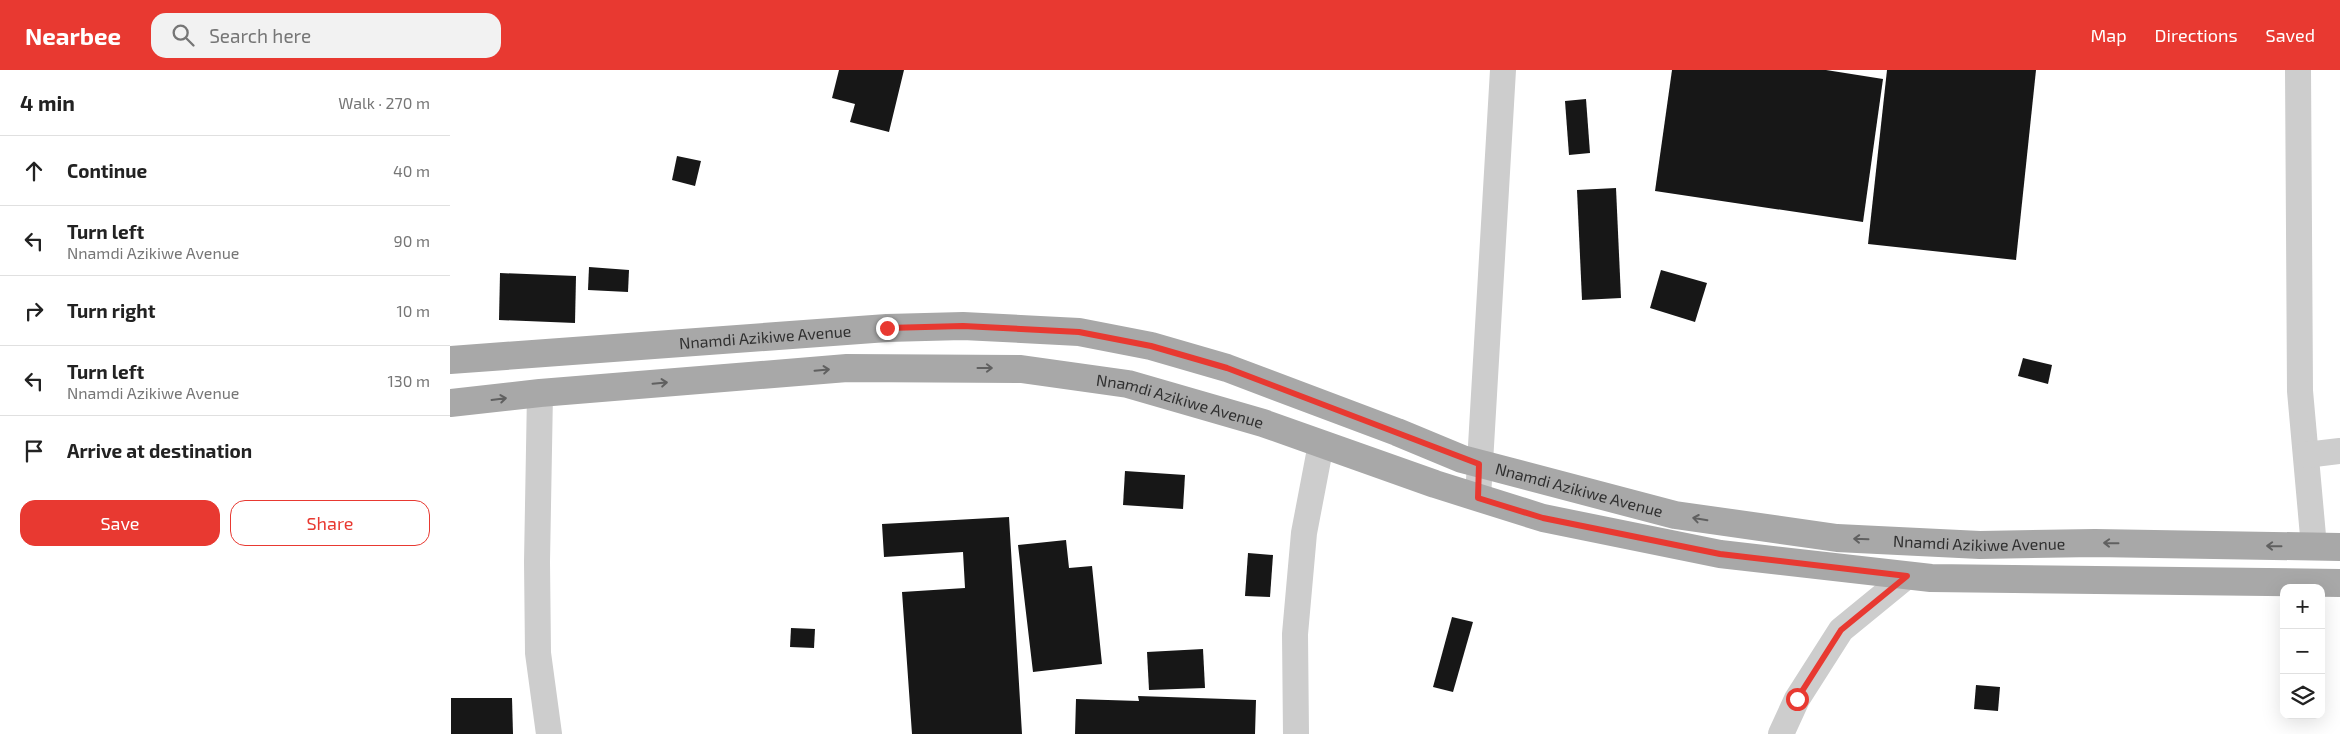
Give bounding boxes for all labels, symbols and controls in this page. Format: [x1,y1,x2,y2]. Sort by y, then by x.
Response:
search box [151,13,501,58]
text: Nearbee [25,21,121,50]
icon: search [169,21,197,49]
text: Search here [209,24,311,47]
text: Map [2090,24,2127,46]
text: Directions [2155,24,2238,46]
text: Saved [2266,24,2315,46]
text: 4 min [20,90,75,115]
text: Walk · 270 m [338,93,430,112]
icon: ahead [20,157,48,185]
text: Continue [67,159,147,182]
text: 40 m [393,161,430,180]
text: Turn left [67,220,144,243]
icon: left [20,227,48,255]
text: 90 m [394,231,430,250]
text: Nnamdi Azikiwe Avenue [67,243,239,262]
icon: right [20,297,48,325]
text: Turn right [67,299,155,322]
text: 10 m [396,301,430,320]
route end [876,317,899,340]
street label: Nnamdi Azikiwe Avenue [678,321,852,352]
text: Turn left [67,360,144,383]
one-way arrow [976,364,992,373]
one-way arrow [814,365,830,375]
icon: left [20,367,48,395]
street label: Nnamdi Azikiwe Avenue [1095,370,1266,432]
text: 130 m [388,371,430,390]
one-way arrow [652,378,668,388]
text: Nnamdi Azikiwe Avenue [67,383,239,402]
one-way arrow [490,394,506,404]
icon: arrive [20,437,48,465]
text: Arrive at destination [67,439,252,462]
street label: Nnamdi Azikiwe Avenue [1493,458,1665,520]
button: Save [20,500,220,546]
button: Share [230,500,430,546]
one-way arrow [1693,514,1709,524]
street label: Nnamdi Azikiwe Avenue [1893,531,2066,554]
one-way arrow [1854,534,1870,544]
one-way arrow [2104,539,2120,548]
one-way arrow [2266,541,2282,551]
map controls [2280,584,2325,719]
button: + [2280,584,2325,629]
button: − [2280,629,2325,674]
button: layers [2280,674,2325,719]
route start [1786,688,1809,711]

